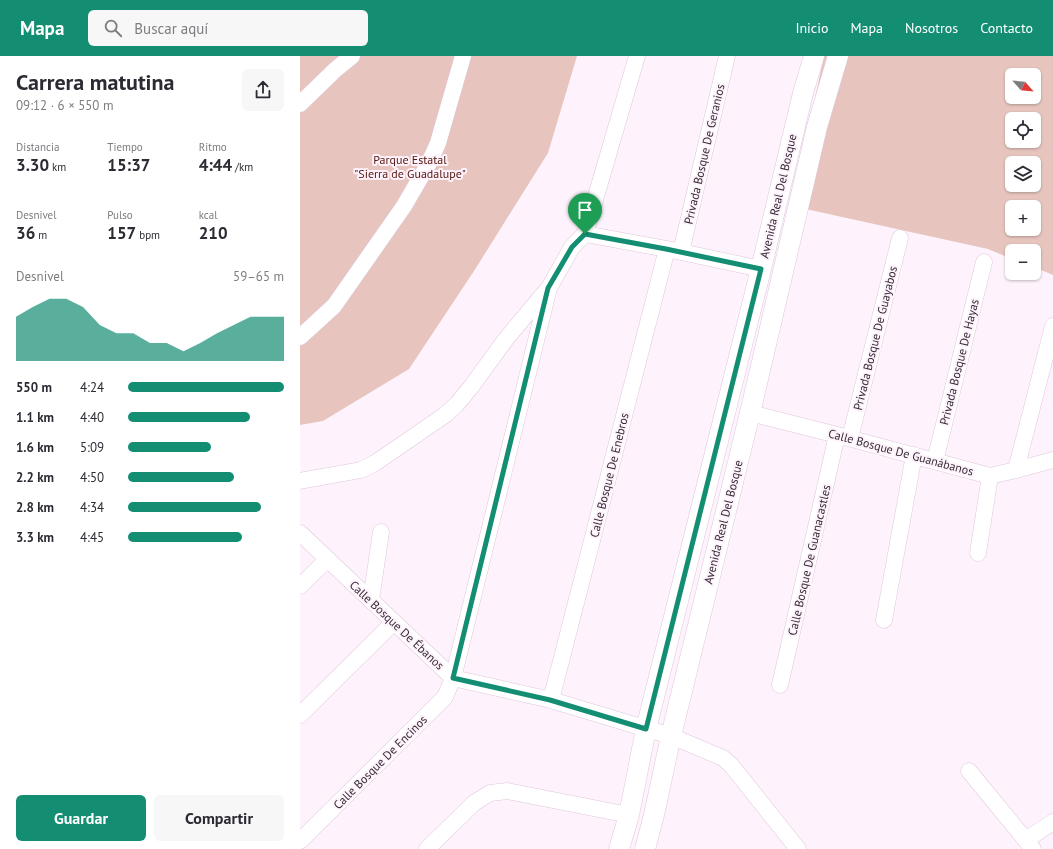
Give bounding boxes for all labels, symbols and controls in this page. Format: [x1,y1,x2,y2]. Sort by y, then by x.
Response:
search box [88,10,368,46]
text: Mapa [20,16,64,40]
icon: search [102,17,124,39]
text: Buscar aquí [134,19,208,38]
text: Inicio [795,19,828,37]
text: Mapa [850,19,883,37]
text: Nosotros [905,19,958,37]
text: Contacto [980,19,1033,37]
text: Carrera matutina [16,68,174,96]
north arrow [1005,68,1041,104]
map controls [1005,68,1041,280]
button: share [242,69,284,111]
street label: Privada Bosque De Geranios [681,82,727,226]
text: 09:12 · 6 × 550 m [16,97,113,114]
button: locate [1005,112,1041,148]
street label: Avenida Real Del Bosque [756,132,800,260]
text: Distancia [16,140,59,154]
text: Tiempo [107,140,143,154]
text: Ritmo [199,140,227,154]
park label: Parque Estatal "Sierra de Guadalupe" [354,152,466,181]
text: 3.30 [16,154,49,176]
text: 15:37 [107,154,150,176]
text: 4:44 [199,154,232,176]
button: layers [1005,156,1041,192]
text: km [49,160,66,174]
text: /km [232,160,253,174]
pin [568,193,602,234]
icon: arrive [574,199,596,221]
button: + [1005,200,1041,236]
text: Desnivel [16,208,56,222]
text: Pulso [107,208,133,222]
text: kcal [199,208,217,222]
text: 36 [16,222,35,244]
text: 157 [107,222,136,244]
text: 210 [199,222,228,244]
text: m [35,228,47,242]
text: bpm [136,228,160,242]
button: − [1005,244,1041,280]
street label: Privada Bosque De Guayabos [850,264,900,412]
text: Desnivel [16,268,64,285]
text: 59–65 m [233,268,284,285]
street label: Privada Bosque De Hayas [936,297,982,427]
text: 550 m [16,379,52,396]
text: 4:24 [80,379,104,396]
text: 1.1 km [16,409,54,426]
text: 4:40 [80,409,104,426]
street label: Calle Bosque De Enebros [586,411,632,539]
street label: Calle Bosque De Guanábanos [827,425,975,479]
text: 1.6 km [16,439,54,456]
text: 5:09 [80,439,104,456]
street label: Avenida Real Del Bosque [700,458,746,586]
text: 2.2 km [16,469,54,486]
text: 4:50 [80,469,104,486]
street label: Calle Bosque De Guanacastles [784,483,834,637]
text: 2.8 km [16,499,54,516]
text: 4:34 [80,499,104,516]
text: 3.3 km [16,529,54,546]
text: 4:45 [80,529,104,546]
street label: Calle Bosque De Ébanos [347,577,447,673]
street label: Calle Bosque De Encinos [330,712,430,812]
button: Guardar [16,795,146,841]
button: Compartir [154,795,284,841]

